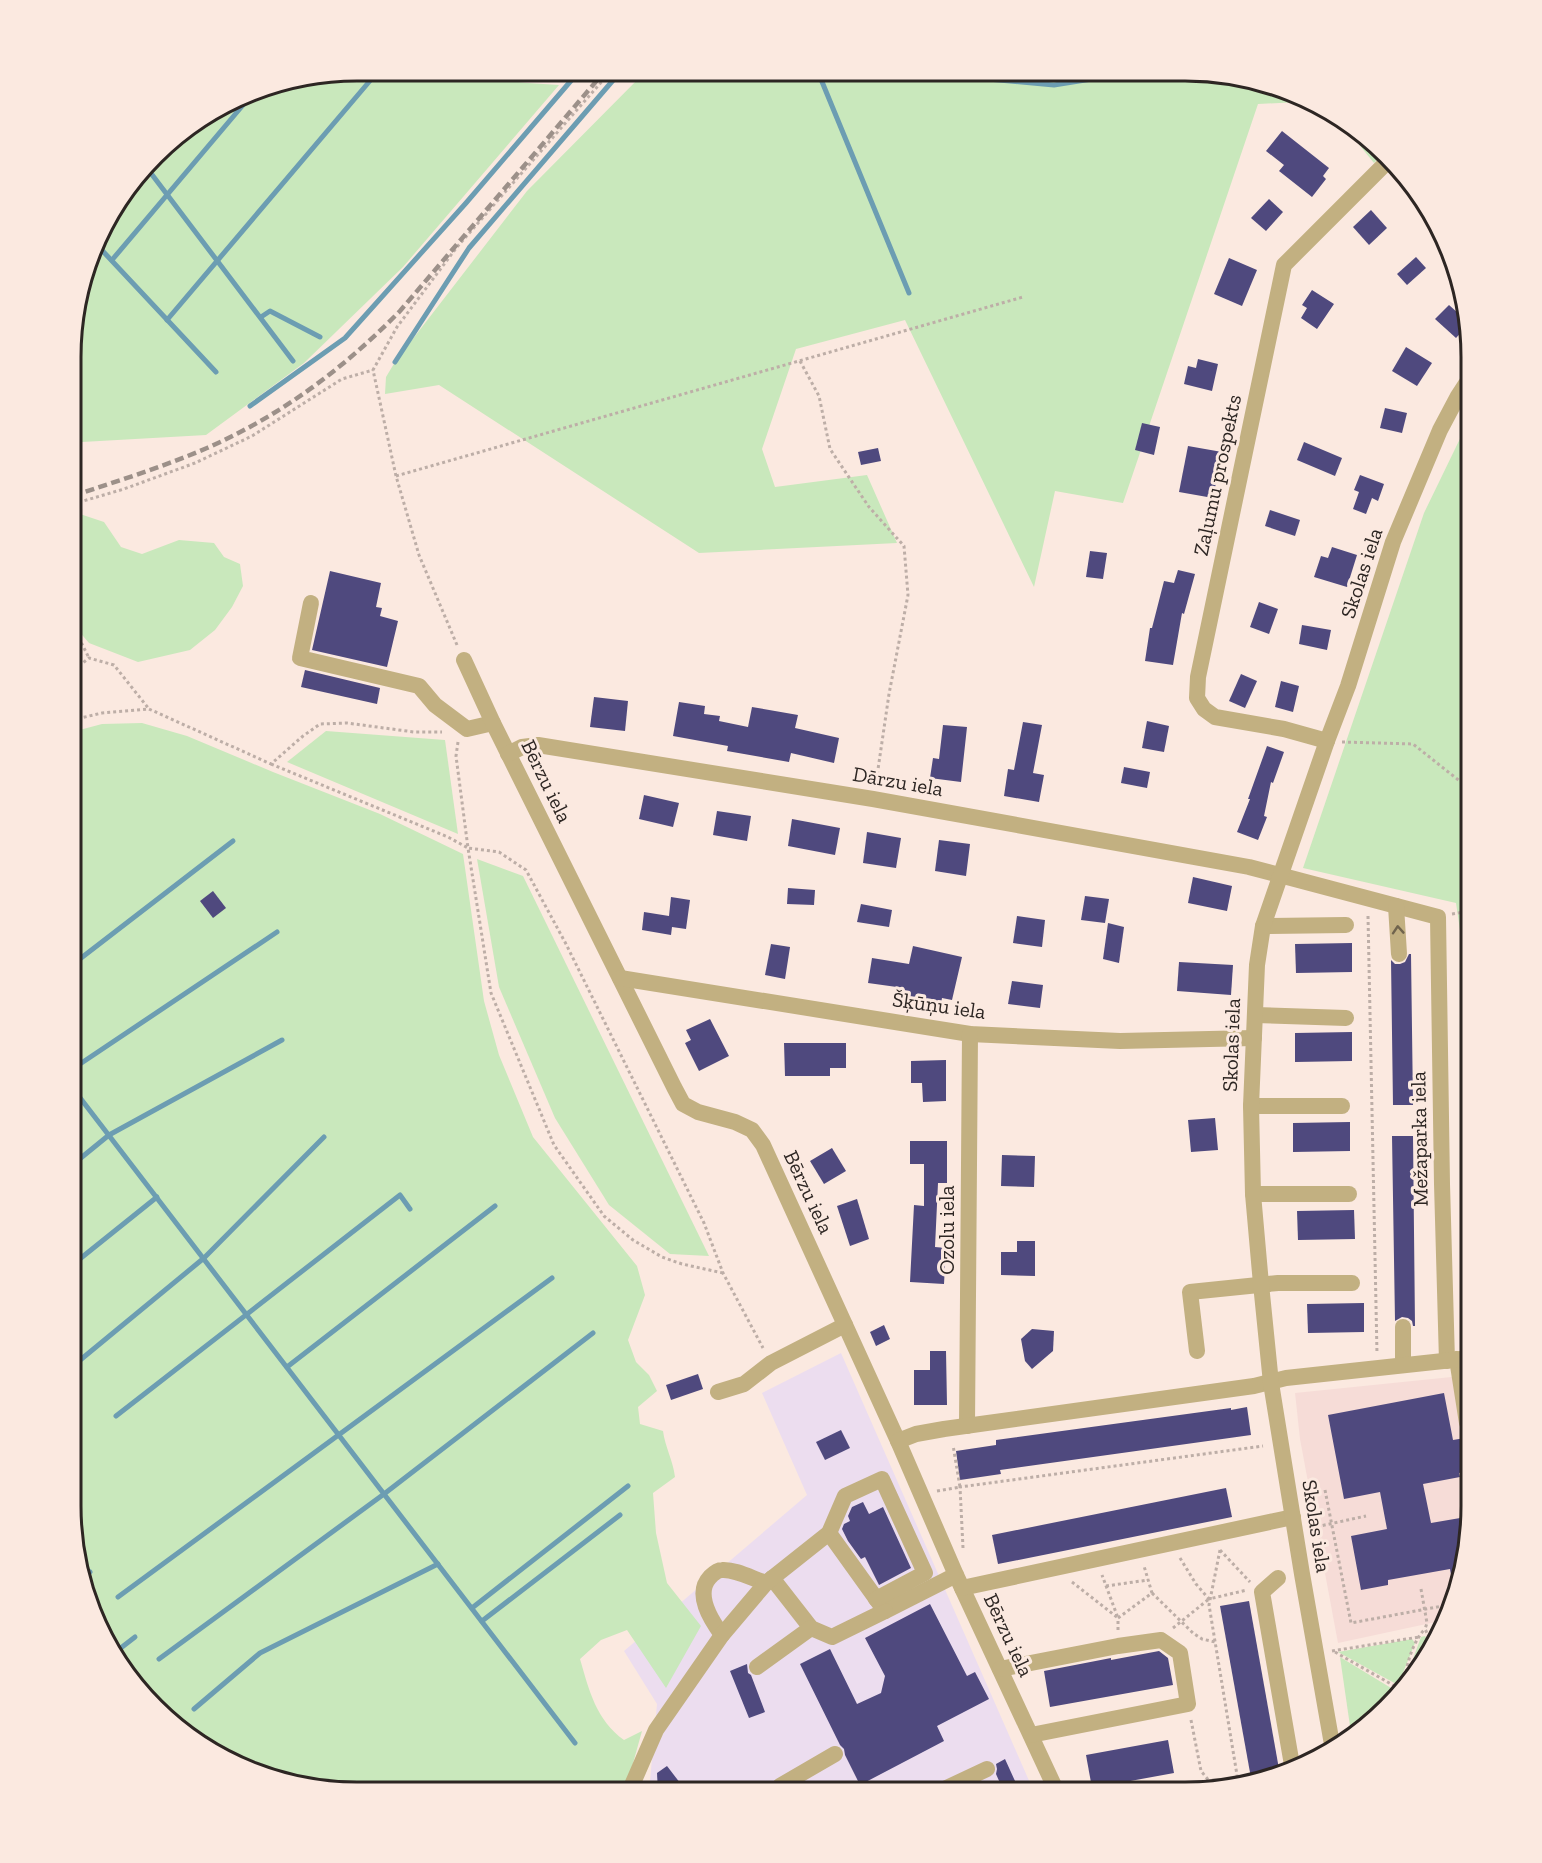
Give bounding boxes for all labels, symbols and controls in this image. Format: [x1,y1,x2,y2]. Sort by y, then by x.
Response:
street label: Zaļumu prospekts [1188,392,1246,558]
street label: Skolas iela [1335,525,1387,621]
street label: Bērzu iela [516,735,578,827]
street label: Dārzu iela [851,761,945,801]
one-way arrow [1391,926,1404,935]
street label: Šķūņu iela [891,986,987,1024]
street label: Skolas iela [1217,998,1245,1092]
street label: Mežaparka iela [1405,1071,1433,1207]
street label: Bērzu iela [779,1146,839,1238]
street label: Ozolu iela [934,1185,959,1275]
street label: Skolas iela [1297,1478,1337,1574]
street label: Bērzu iela [979,1589,1039,1681]

